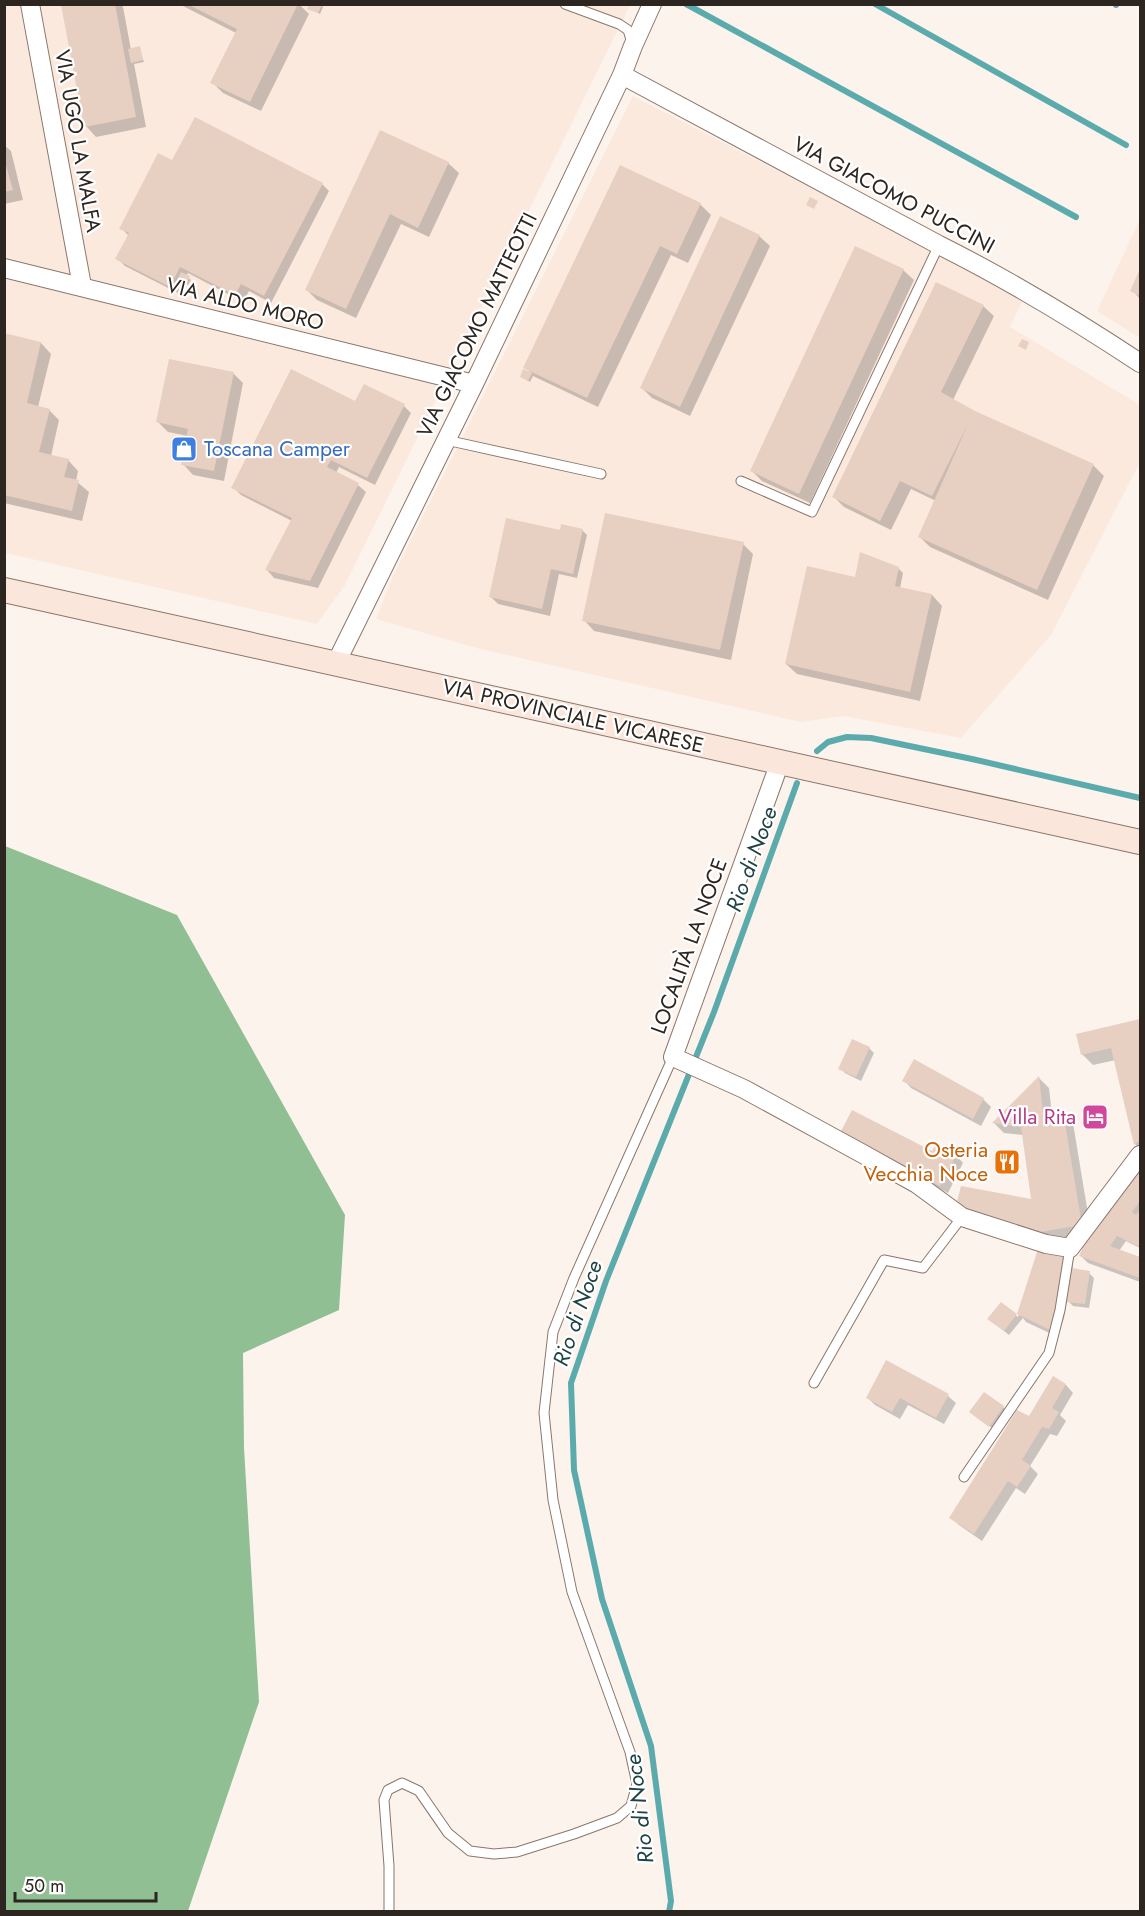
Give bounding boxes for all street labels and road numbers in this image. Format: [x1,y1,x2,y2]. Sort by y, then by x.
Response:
street label: VIA UGO LA MALFA [47,47,109,235]
street label: VIA GIACOMO PUCCINI [788,129,1000,261]
street label: VIA GIACOMO MATTEOTTI [409,207,545,443]
street label: VIA ALDO MORO [163,270,327,338]
street label: VIA PROVINCIALE VICARESE [439,671,707,761]
street label: LOCALITÀ LA NOCE [643,854,735,1038]

